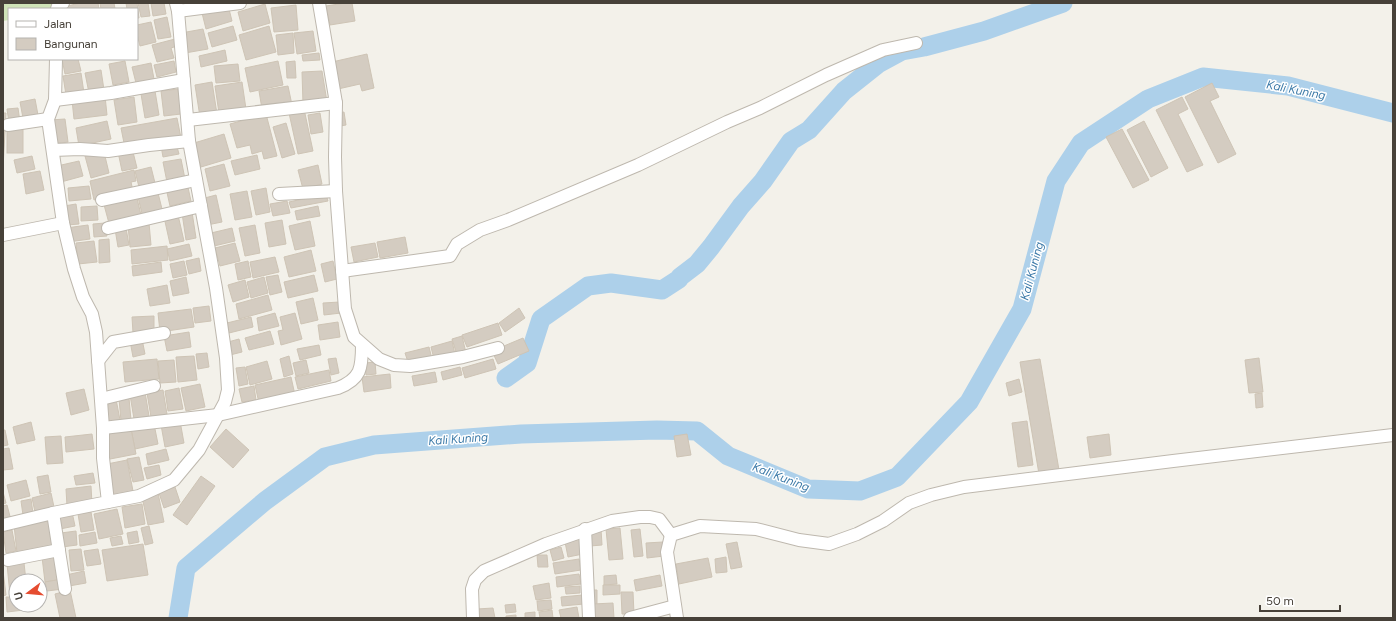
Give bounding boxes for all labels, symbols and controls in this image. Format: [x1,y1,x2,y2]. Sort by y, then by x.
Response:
legend [8,8,138,60]
text: Jalan [44,17,72,31]
text: Bangunan [44,37,98,51]
water label: Kali Kuning [1265,77,1327,103]
water label: Kali Kuning [1017,240,1047,302]
water label: Kali Kuning [428,430,488,448]
water label: Kali Kuning [751,460,811,494]
north arrow [8,573,48,613]
scale bar [1260,587,1340,613]
text: U [11,590,26,601]
text: 50 m [1266,594,1294,608]

